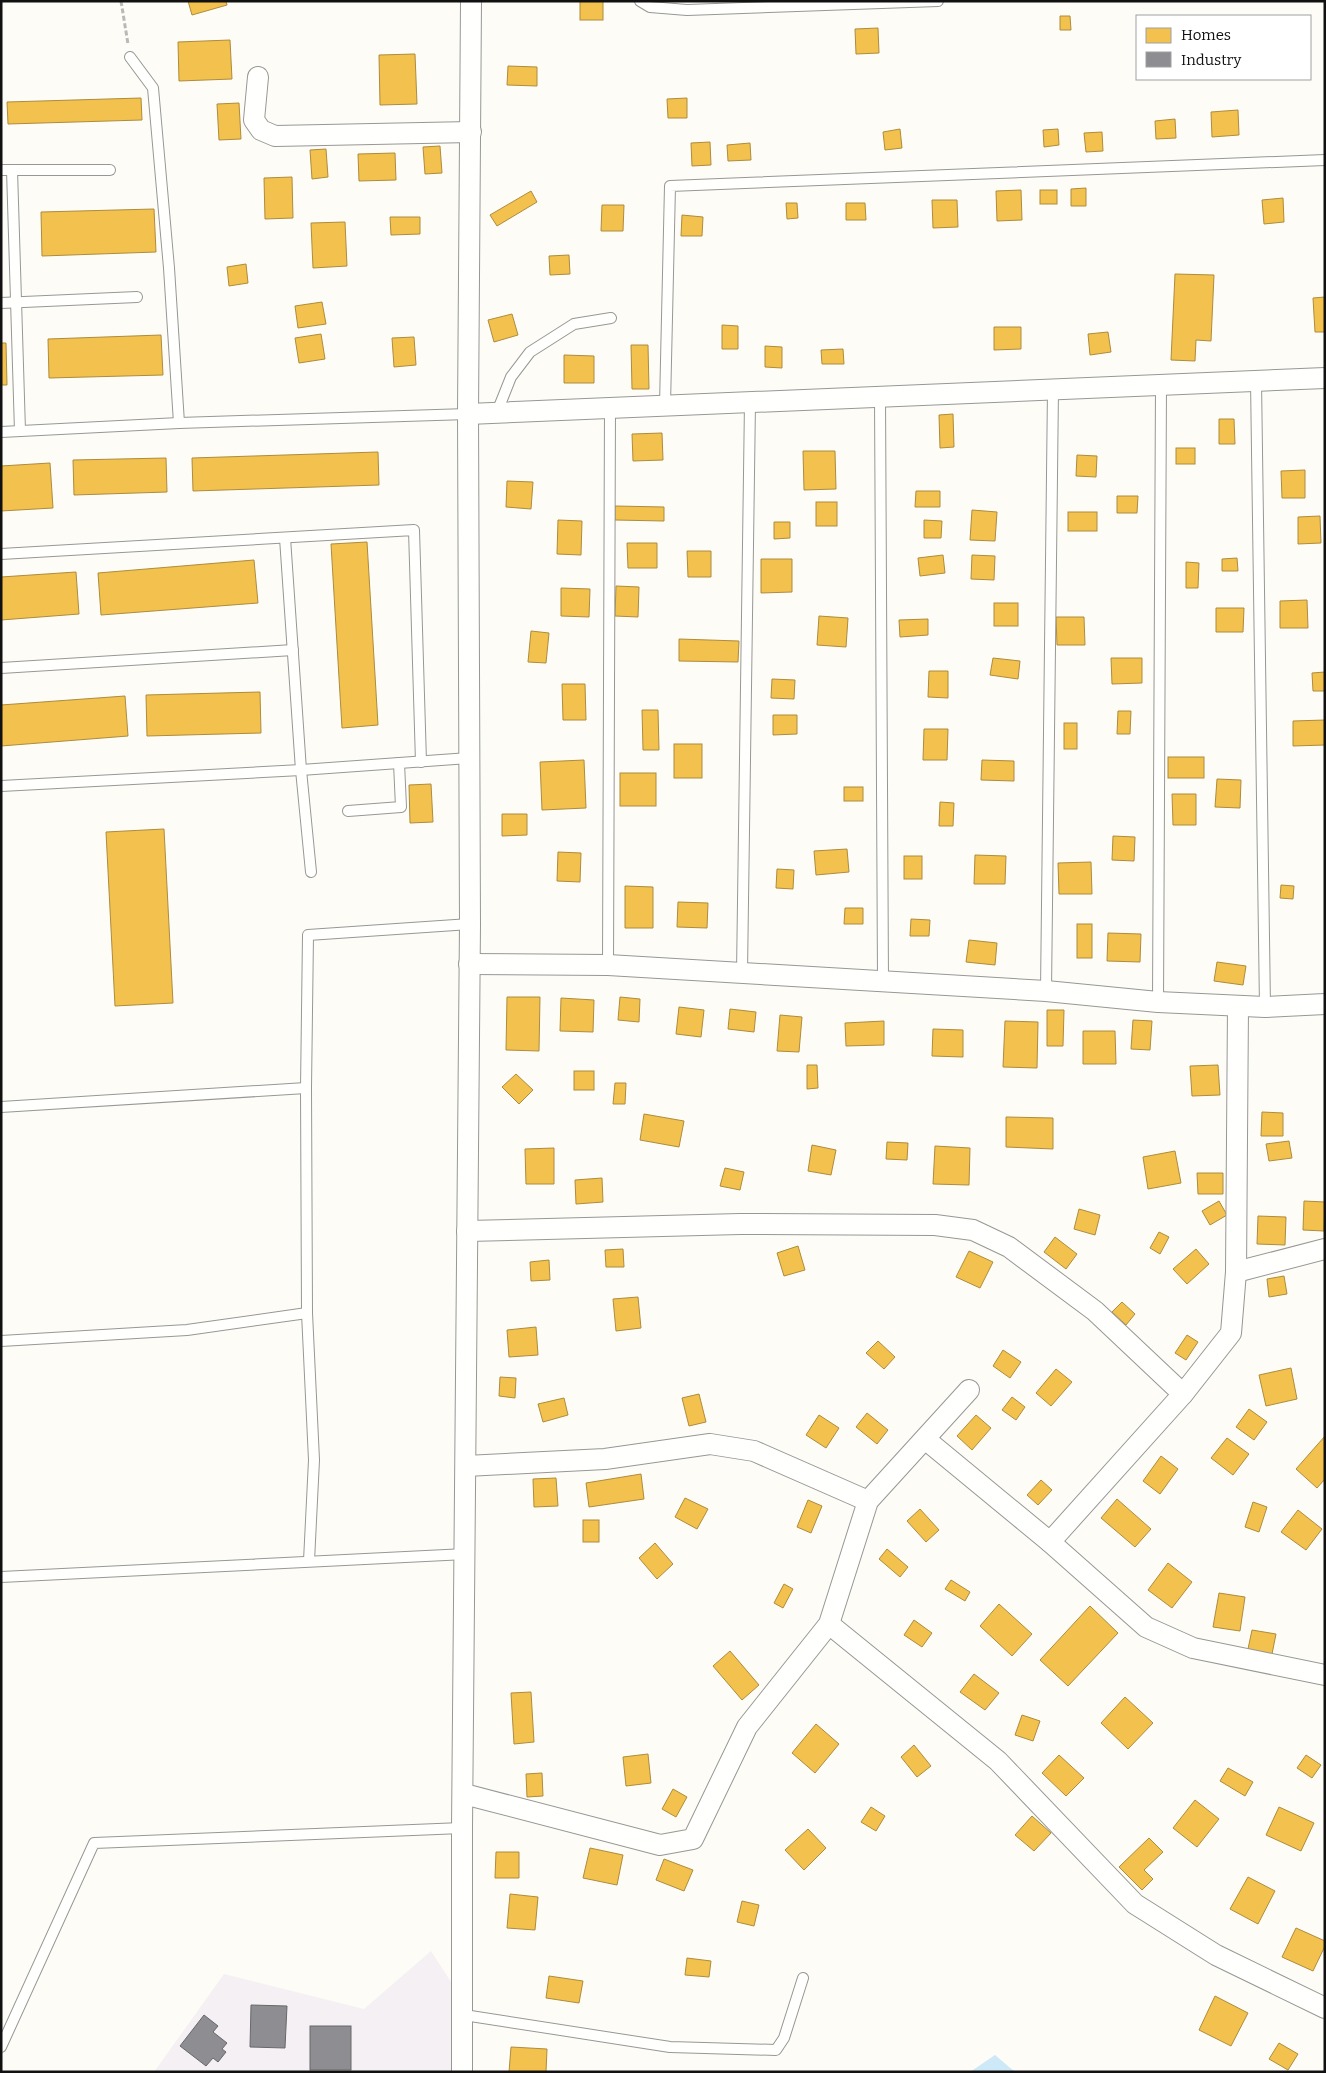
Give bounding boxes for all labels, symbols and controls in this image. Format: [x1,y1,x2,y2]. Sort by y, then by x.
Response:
legend [1136,15,1311,80]
text: Homes [1181,26,1231,44]
text: Industry [1181,51,1241,69]

